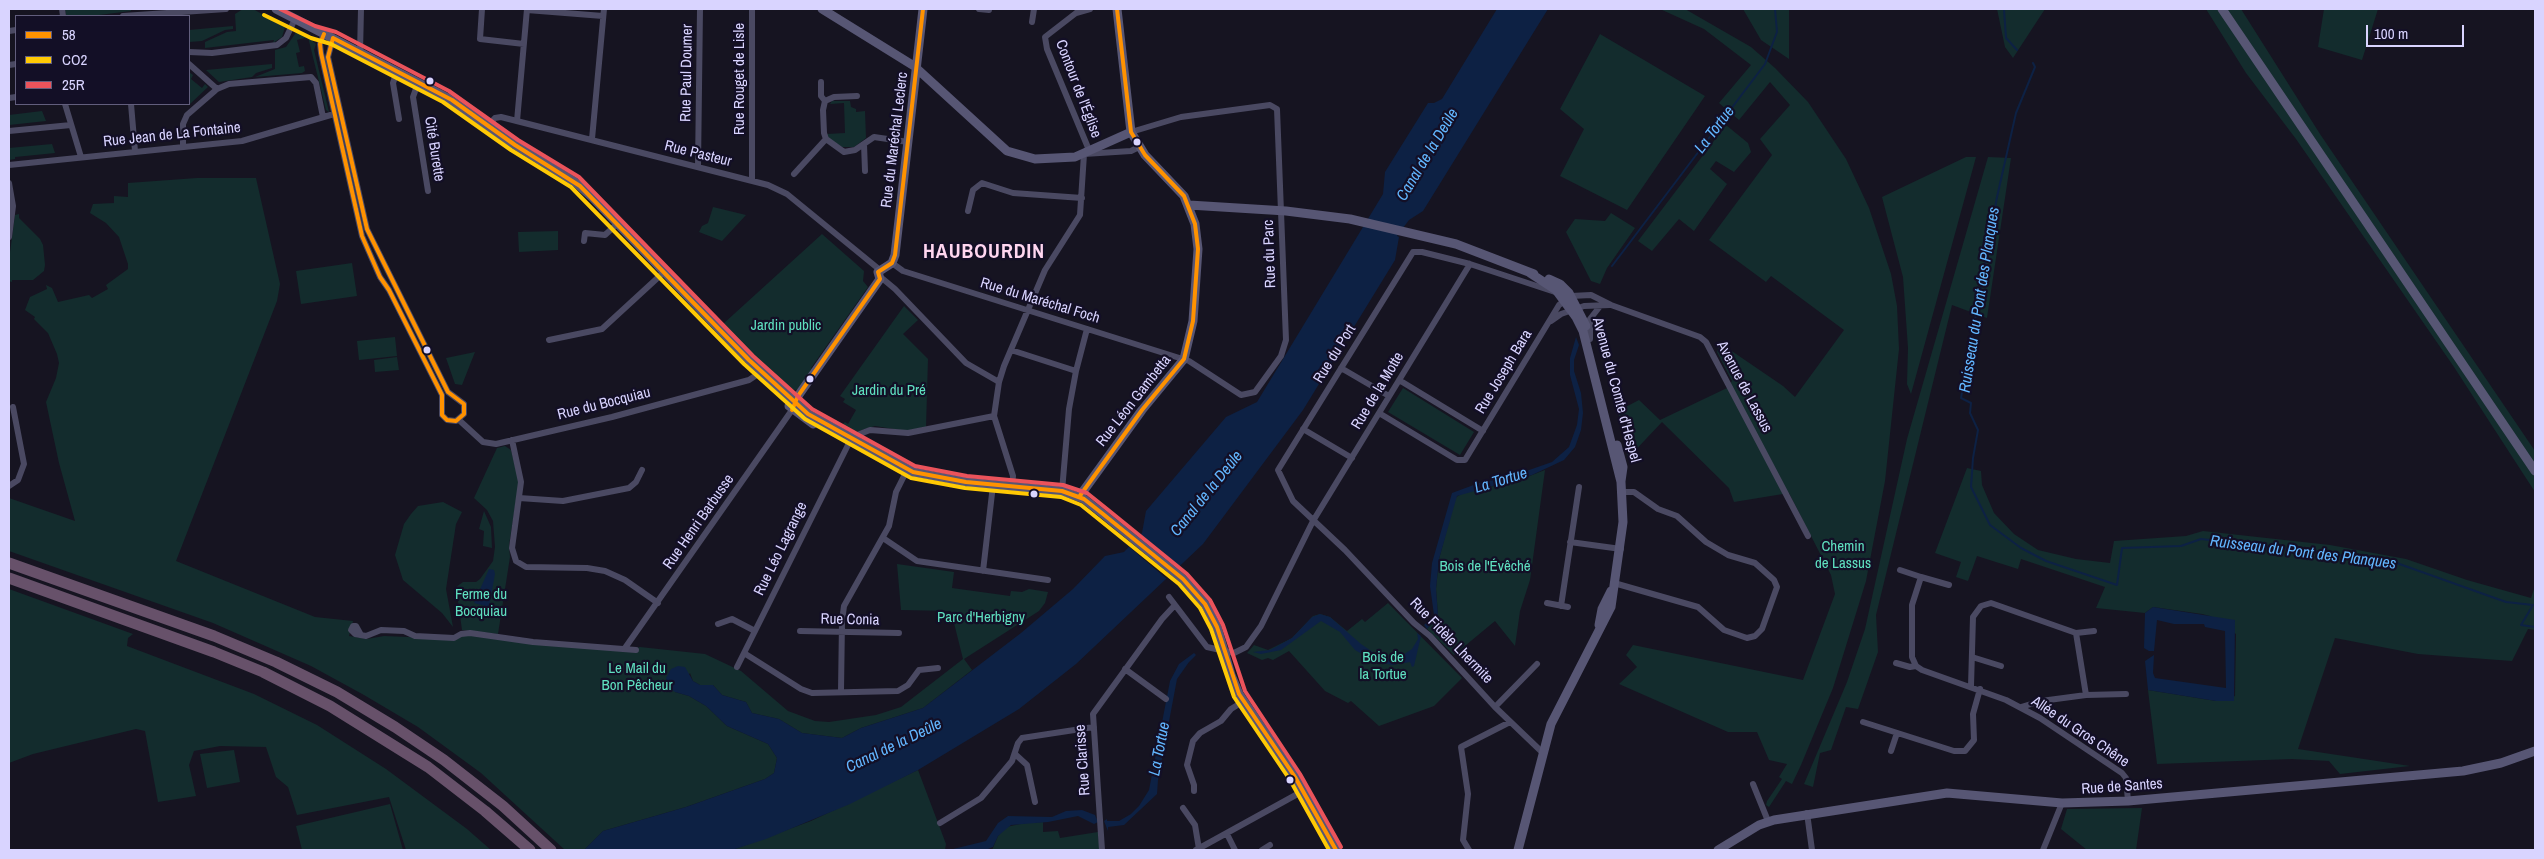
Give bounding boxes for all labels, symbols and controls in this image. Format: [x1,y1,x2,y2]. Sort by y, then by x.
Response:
legend [15,15,190,105]
scale bar [2369,15,2466,47]
street label: Rue Rouget de Lisle [731,23,749,135]
text: 100 m [2374,23,2408,44]
text: 58 [62,24,76,45]
street label: Rue Paul Doumer [677,24,697,122]
street label: Contour de l'Église [1051,37,1105,141]
text: CO2 [62,49,87,70]
street label: Rue du Maréchal Leclerc [878,71,912,209]
text: 25R [62,74,85,95]
unlabelled marker [425,76,435,86]
water label: La Tortue [1691,103,1739,157]
water label: Canal de la Deûle [1393,105,1463,205]
street label: Cité Burette [420,115,448,183]
street label: Rue Jean de La Fontaine [102,119,242,151]
street label: Rue Pasteur [663,137,733,171]
unlabelled marker [1132,137,1142,147]
water label: Ruisseau du Pont des Planques [1956,206,2004,394]
street label: Rue du Parc [1260,220,1280,288]
district label: HAUBOURDIN [922,241,1046,265]
street label: Rue du Maréchal Foch [978,274,1102,328]
street label: Avenue du Comte d'Hespel [1588,316,1644,464]
park label: Jardin public [751,317,821,335]
street label: Rue du Port [1310,321,1360,387]
street label: Rue Joseph Bara [1472,327,1536,417]
street label: Avenue de Lassus [1712,338,1776,436]
unlabelled marker [422,345,432,355]
street label: Rue de la Motte [1348,349,1408,433]
street label: Rue Léon Gambetta [1093,352,1175,450]
unlabelled marker [805,374,815,384]
park label: Jardin du Pré [852,382,926,400]
street label: Rue du Bocquiau [556,384,652,424]
water label: Canal de la Deûle [1167,447,1247,541]
water label: La Tortue [1472,464,1530,498]
street label: Rue Henri Barbusse [660,471,738,573]
unlabelled marker [1029,489,1039,499]
street label: Rue Léo Lagrange [751,499,811,599]
water label: Ruisseau du Pont des Planques [2209,532,2397,574]
park label: Chemin de Lassus [1815,538,1871,573]
park label: Bois de l'Évêché [1439,558,1531,576]
park label: Ferme du Bocquiau [455,586,507,621]
street label: Rue Fidèle Lhermite [1406,594,1496,688]
park label: Parc d'Herbigny [937,609,1025,627]
street label: Rue Conia [820,610,880,630]
park label: Bois de la Tortue [1359,649,1407,684]
park label: Le Mail du Bon Pêcheur [601,660,673,695]
street label: Allée du Gros Chêne [2028,693,2132,771]
water label: Canal de la Deûle [843,715,945,777]
water label: La Tortue [1145,720,1175,778]
street label: Rue Clarisse [1072,724,1094,796]
unlabelled marker [1285,775,1295,785]
street label: Rue de Santes [2081,775,2163,799]

